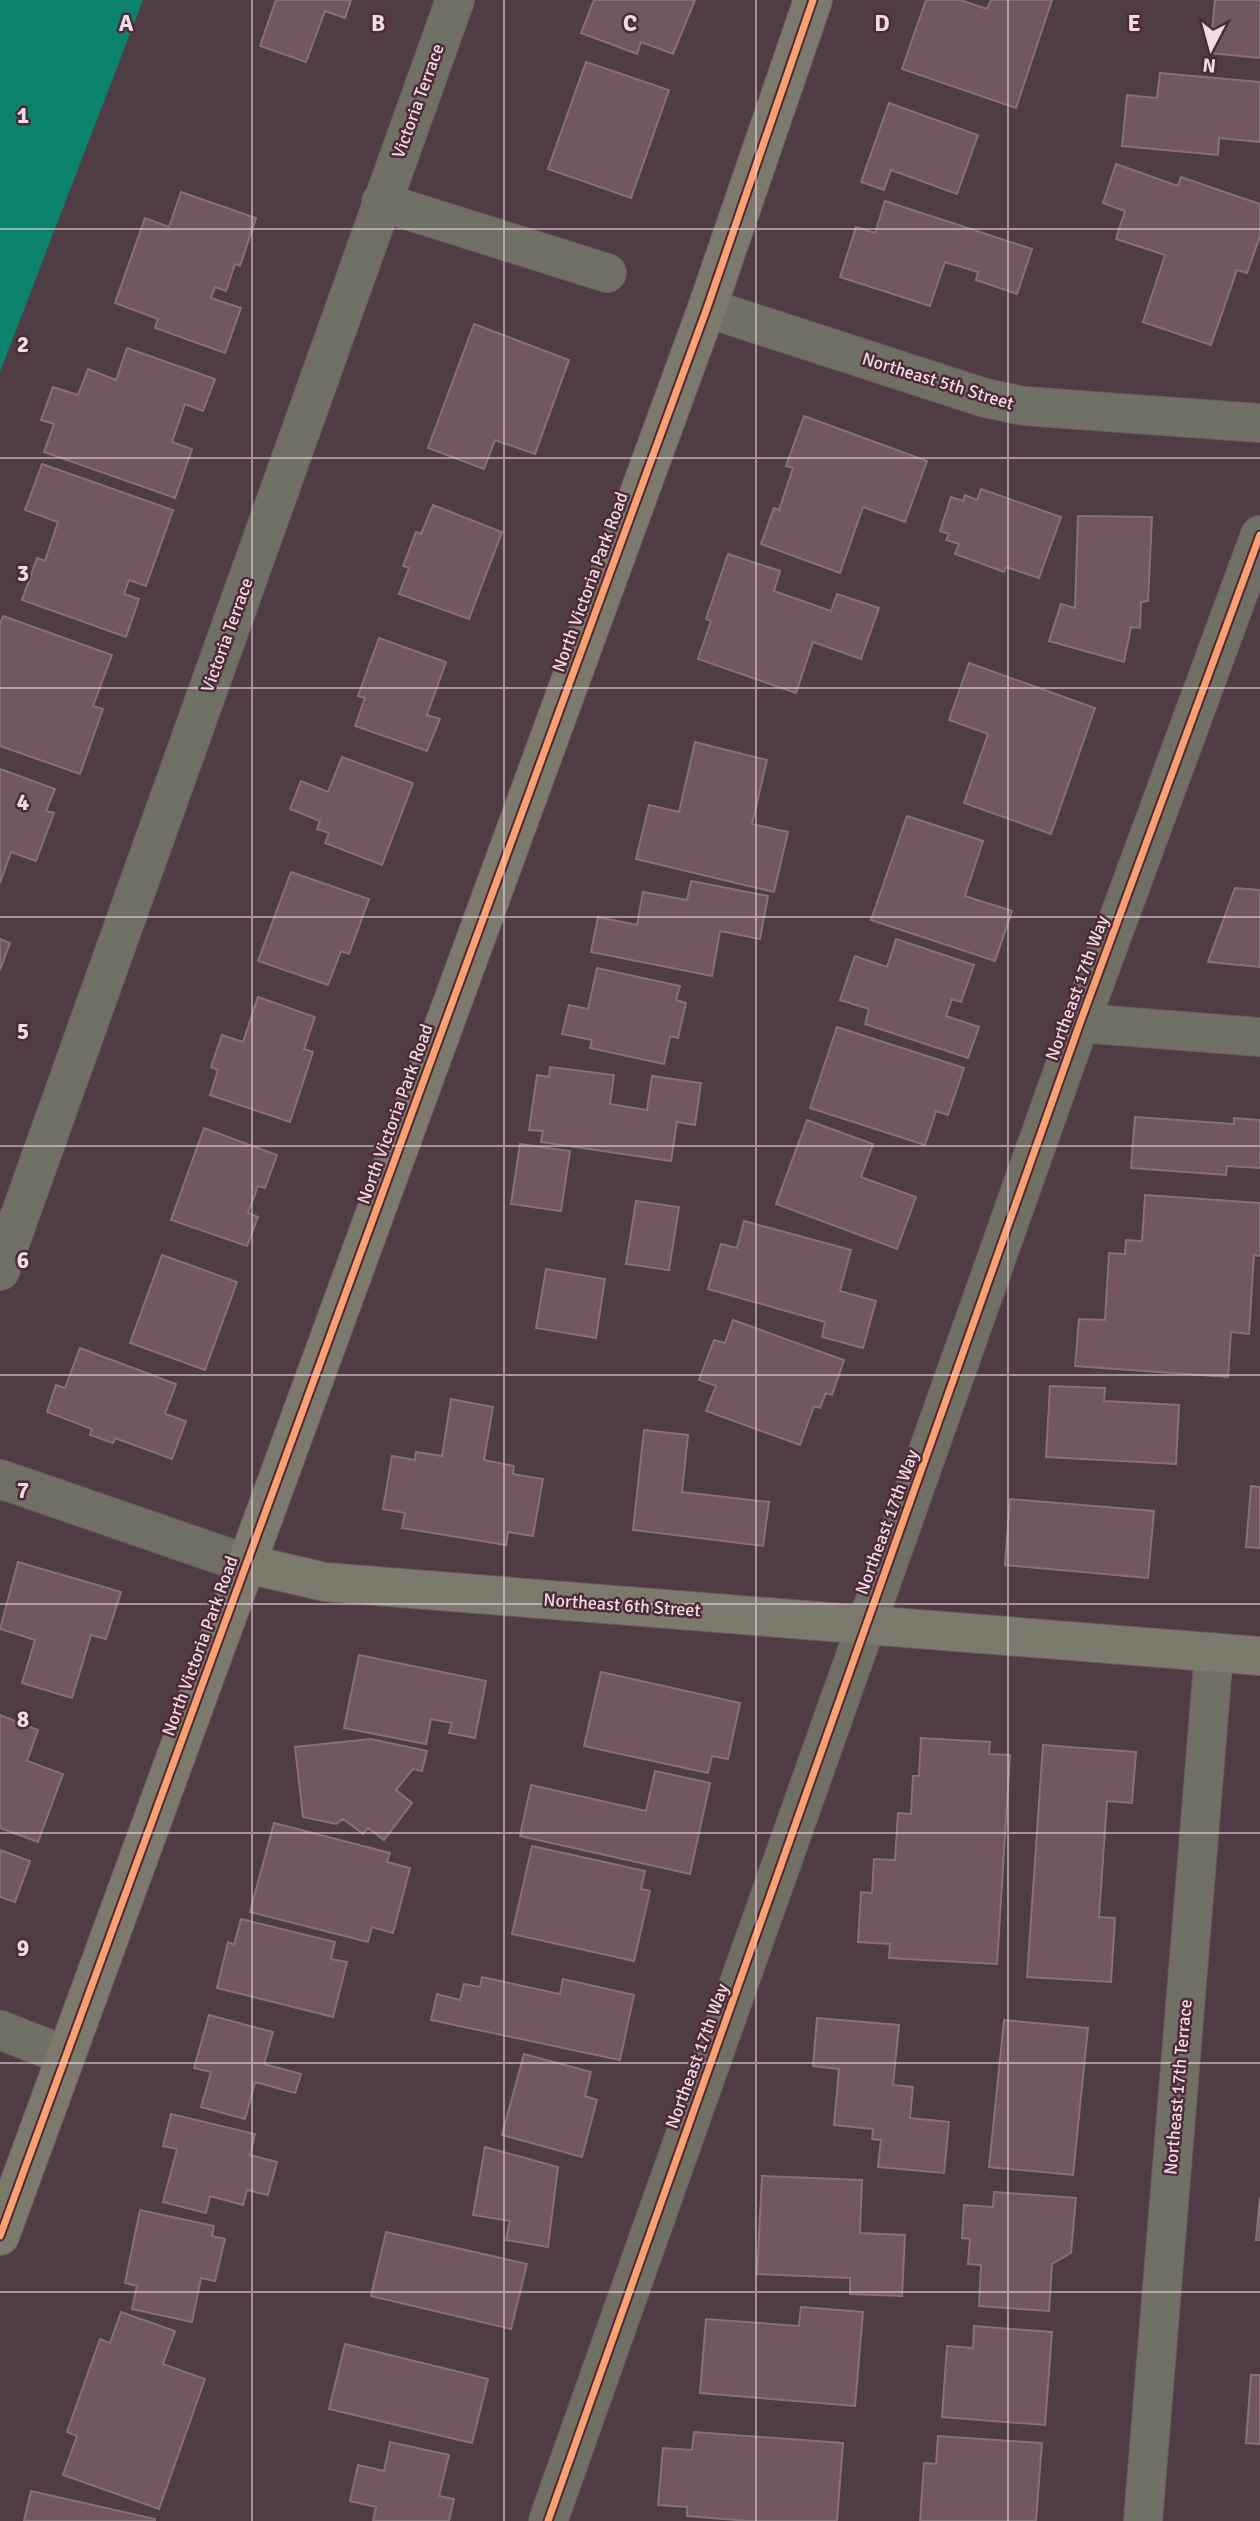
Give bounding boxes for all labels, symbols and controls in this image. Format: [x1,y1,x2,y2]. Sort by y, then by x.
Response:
text: A [119,9,134,38]
text: B [371,9,385,38]
text: C [623,9,637,38]
text: D [874,9,890,38]
text: E [1127,9,1141,38]
north arrow [1176,14,1246,84]
street label: Victoria Terrace [387,41,449,161]
text: N [1202,52,1217,78]
text: 1 [17,101,29,130]
text: 2 [17,330,29,359]
street label: Northeast 5th Street [859,347,1017,415]
street label: North Victoria Park Road [547,489,633,675]
text: 3 [17,559,29,588]
street label: Victoria Terrace [196,575,258,695]
text: 4 [17,788,29,817]
street label: Northeast 17th Way [1041,912,1114,1063]
text: 5 [17,1017,29,1046]
street label: North Victoria Park Road [352,1021,438,1207]
text: 6 [17,1246,29,1275]
street label: Northeast 17th Way [851,1446,924,1597]
text: 7 [17,1476,29,1505]
street label: North Victoria Park Road [157,1553,243,1739]
street label: Northeast 6th Street [543,1589,701,1621]
text: 8 [17,1705,29,1734]
text: 9 [17,1934,29,1963]
street label: Northeast 17th Way [661,1980,734,2131]
street label: Northeast 17th Terrace [1159,1998,1197,2176]

